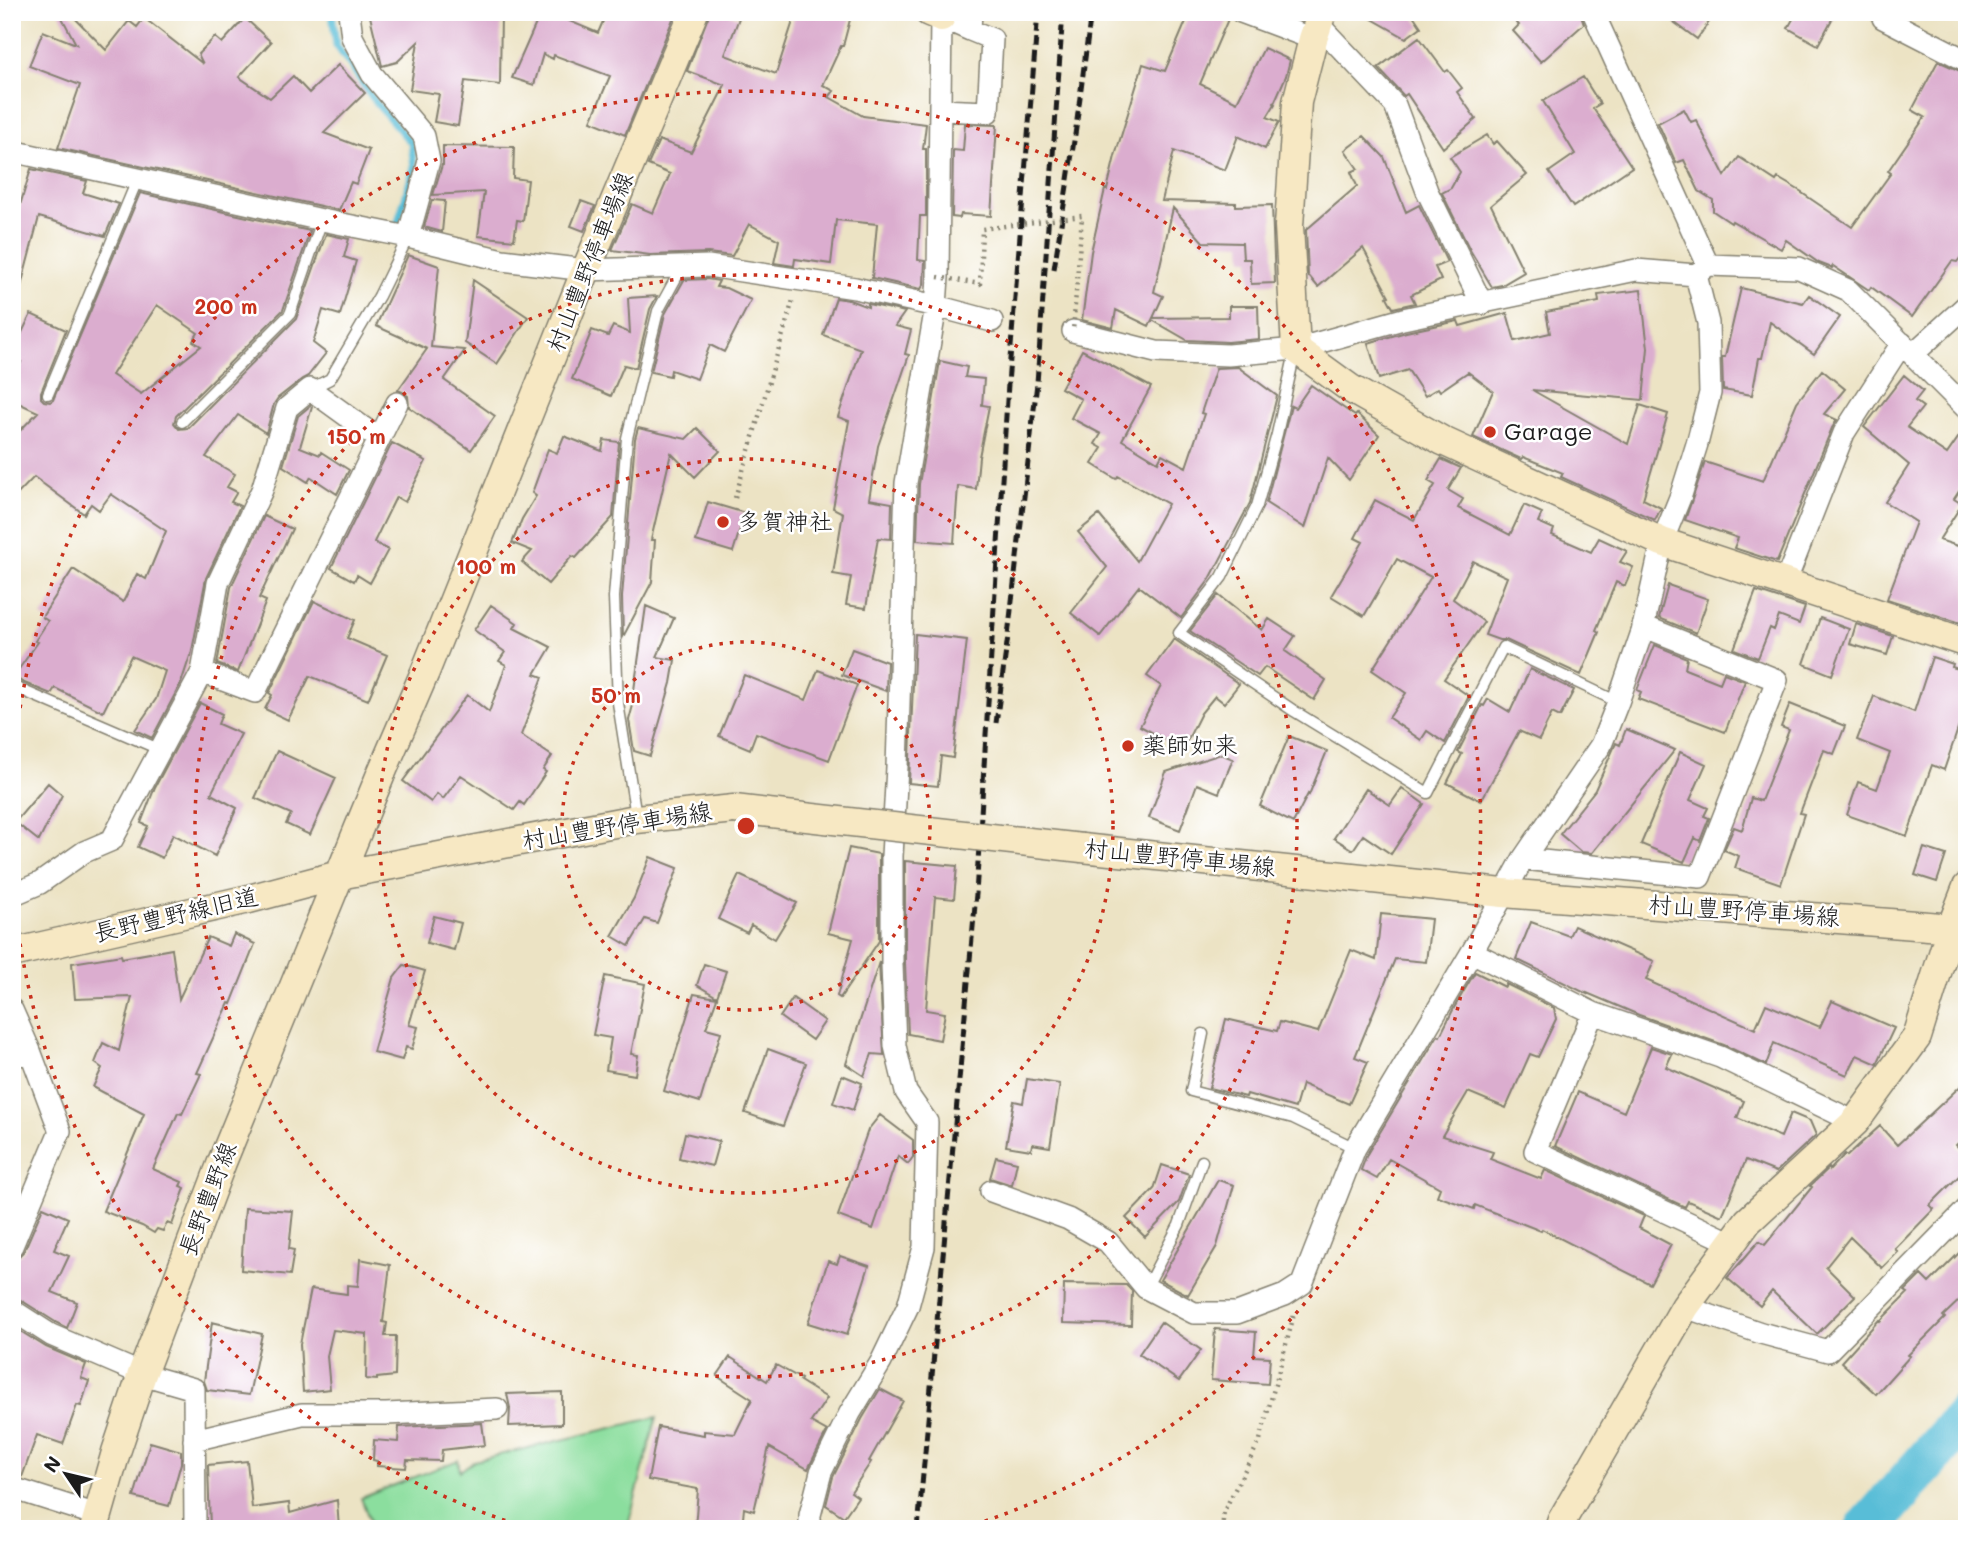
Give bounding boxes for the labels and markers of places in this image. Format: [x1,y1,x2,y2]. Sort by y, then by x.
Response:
place label: Garage [1504,415,1593,446]
marker: Garage [1482,424,1498,440]
place label: 多賀神社 [737,505,833,536]
marker: 多賀神社 [715,514,731,530]
place label: 薬師如来 [1142,729,1238,760]
marker: 薬師如来 [1120,738,1136,754]
centre of rings [734,814,758,838]

